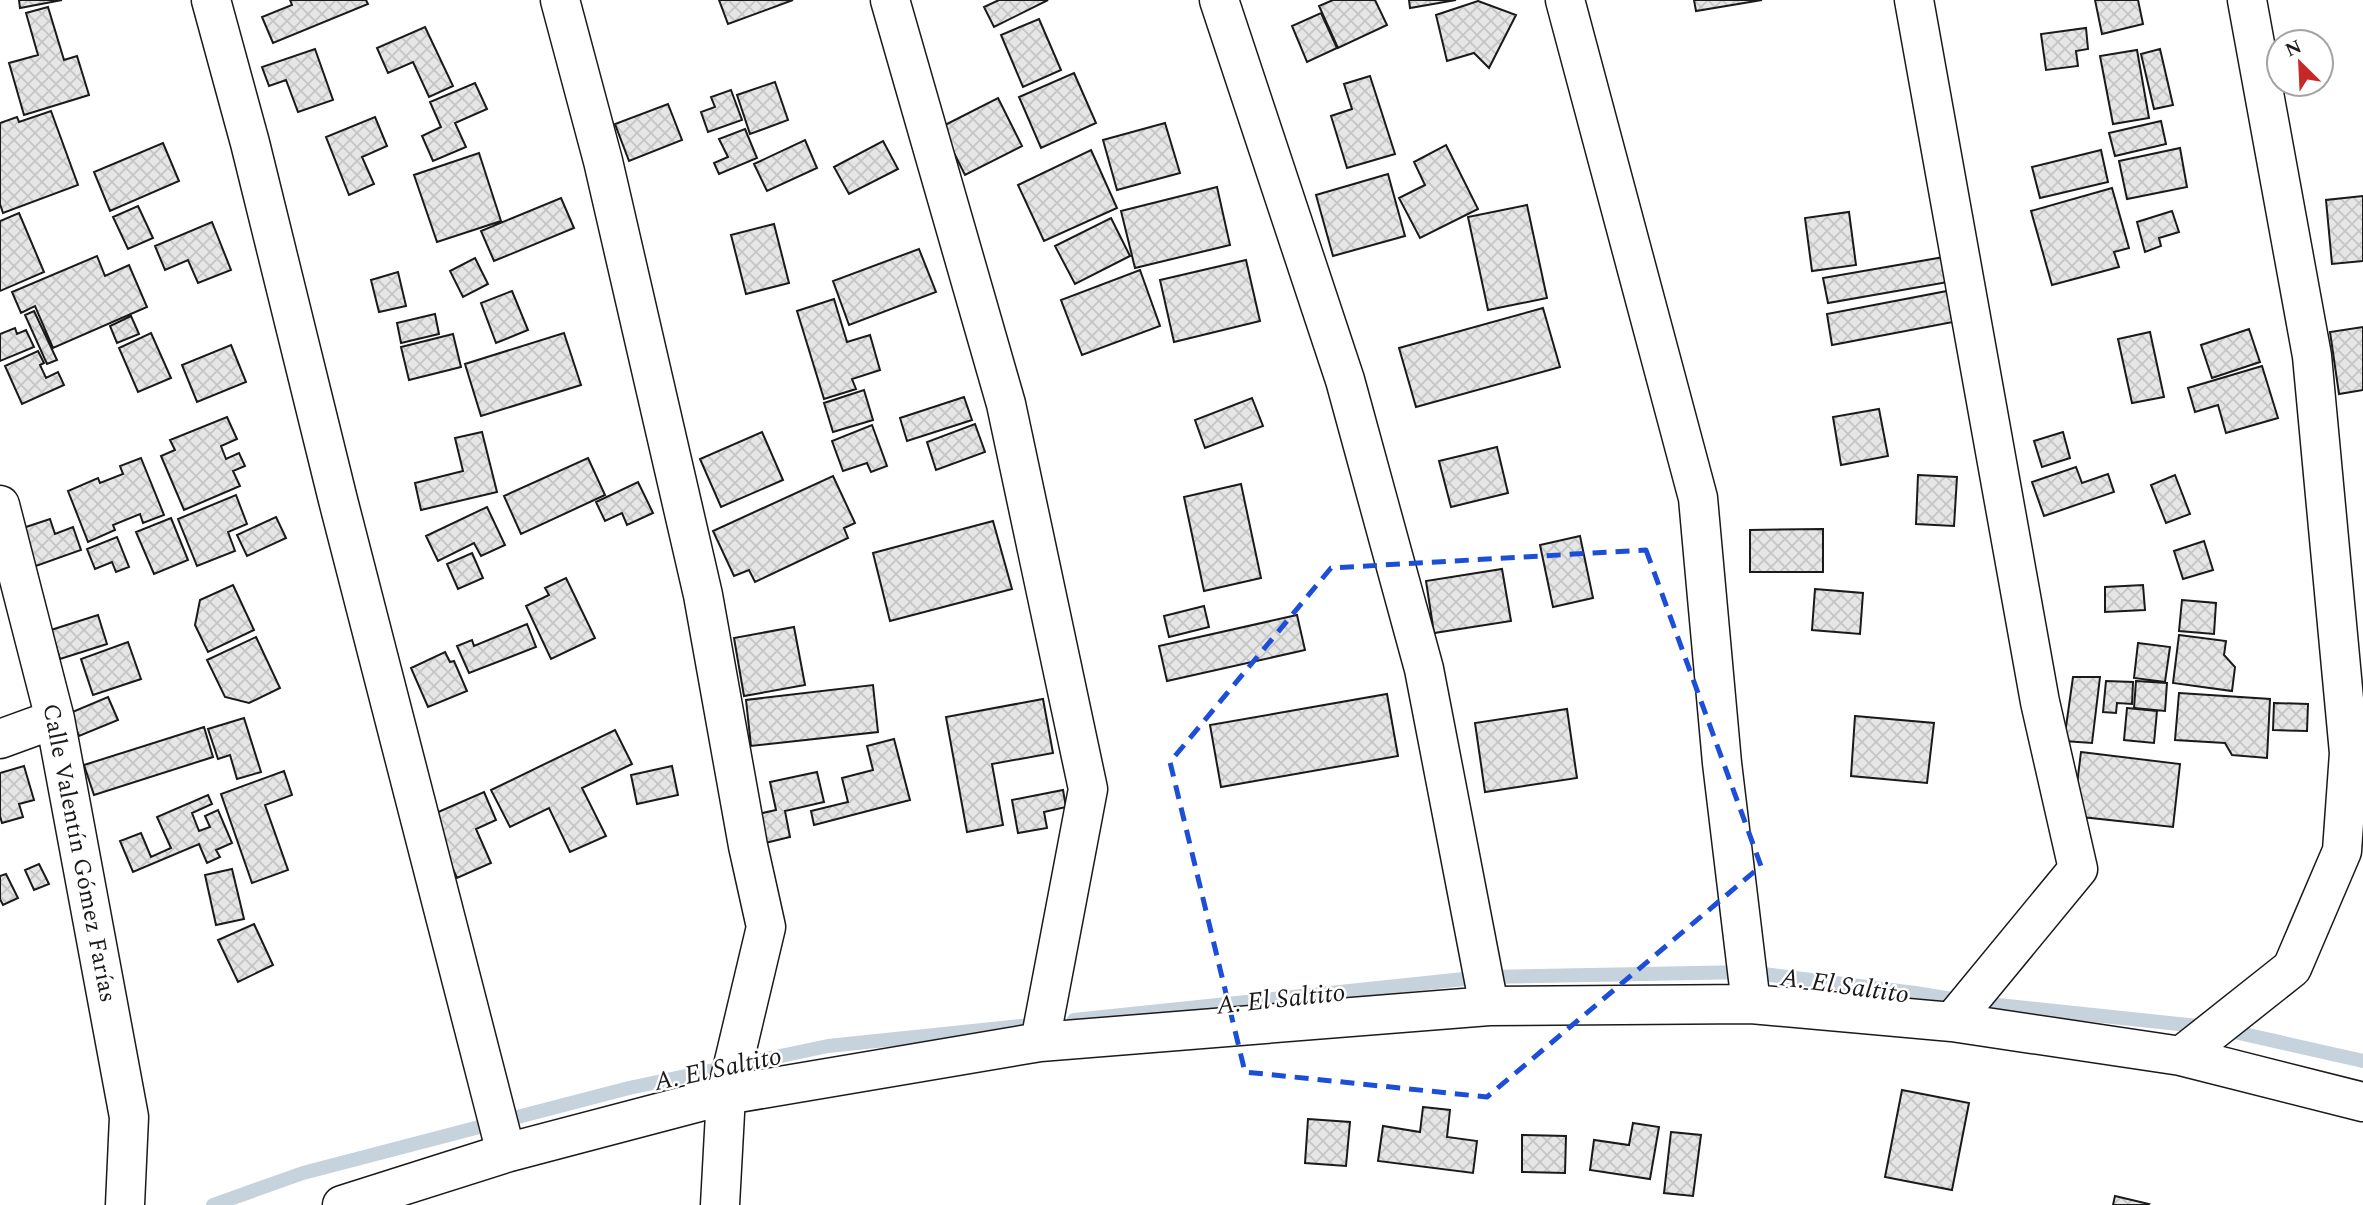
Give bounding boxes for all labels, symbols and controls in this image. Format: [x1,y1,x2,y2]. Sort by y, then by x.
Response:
north arrow [2265,28,2335,98]
text: N [2281,32,2307,65]
street label: Calle Valentín Gómez Farías [32,700,126,1006]
water label: A. El Saltito [1777,957,1912,1015]
water label: A. El Saltito [1214,972,1347,1026]
water label: A. El Saltito [650,1036,785,1102]

